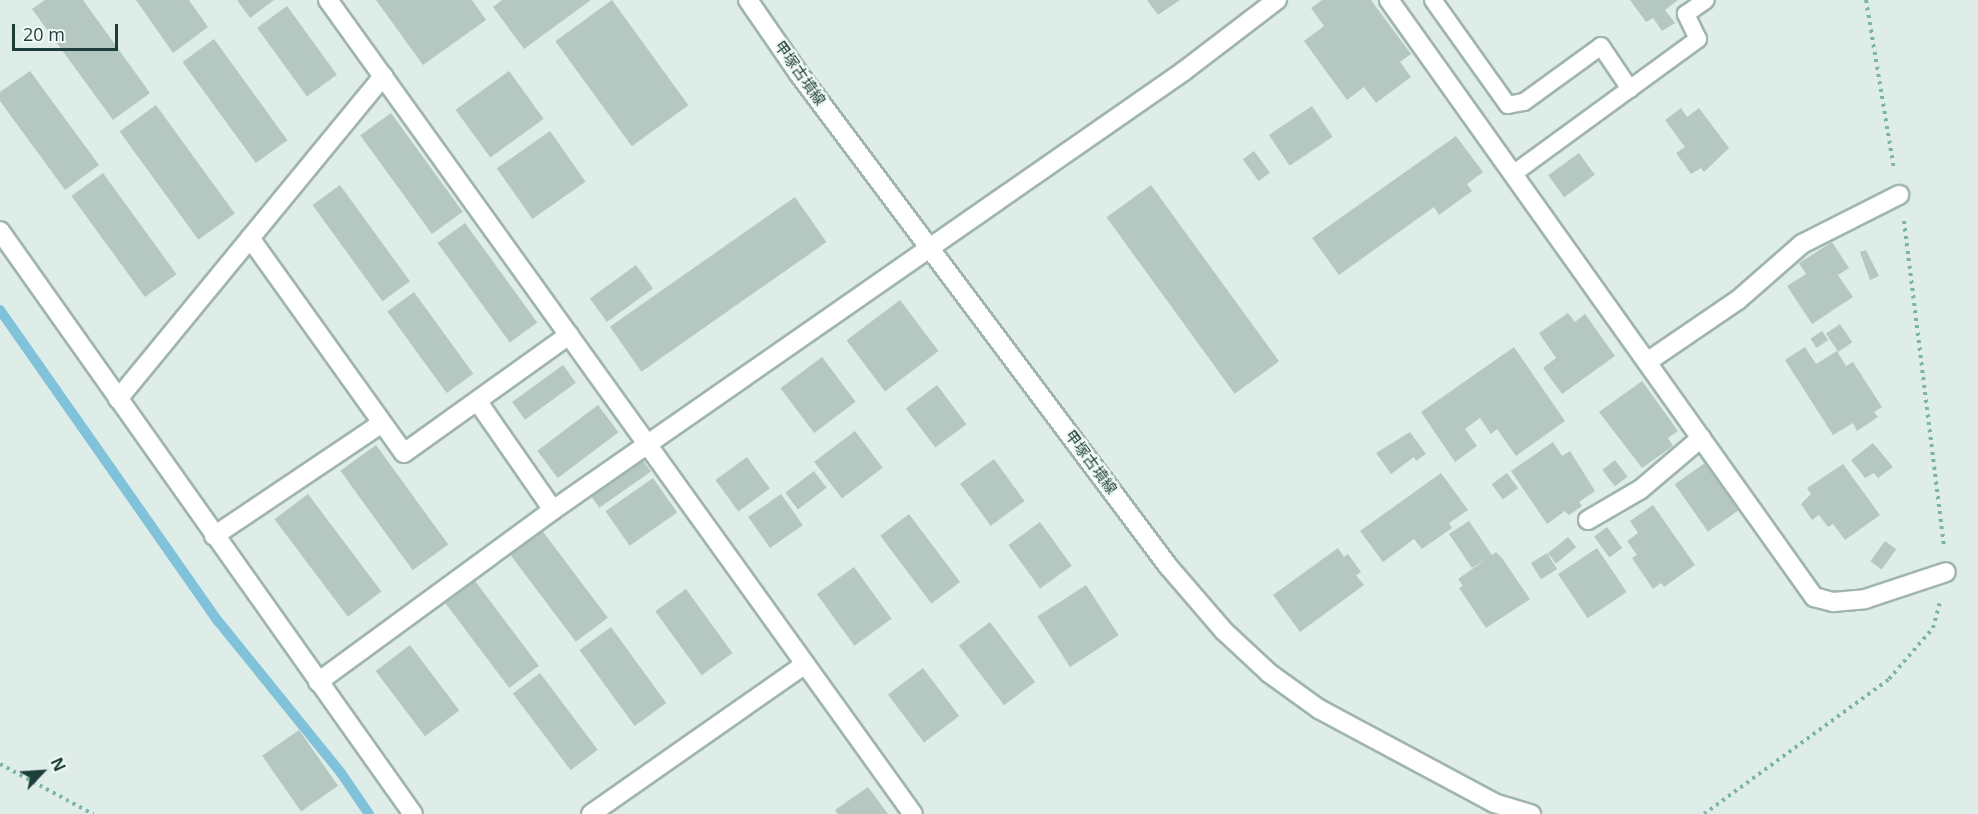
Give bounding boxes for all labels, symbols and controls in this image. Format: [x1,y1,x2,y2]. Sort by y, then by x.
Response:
scale bar [15,12,122,50]
text: 20 m [23,22,65,46]
street label: 甲塚古墳線 [771,37,829,109]
street label: 甲塚古墳線 [1061,427,1121,497]
north arrow [12,742,72,802]
text: N [46,754,71,775]

